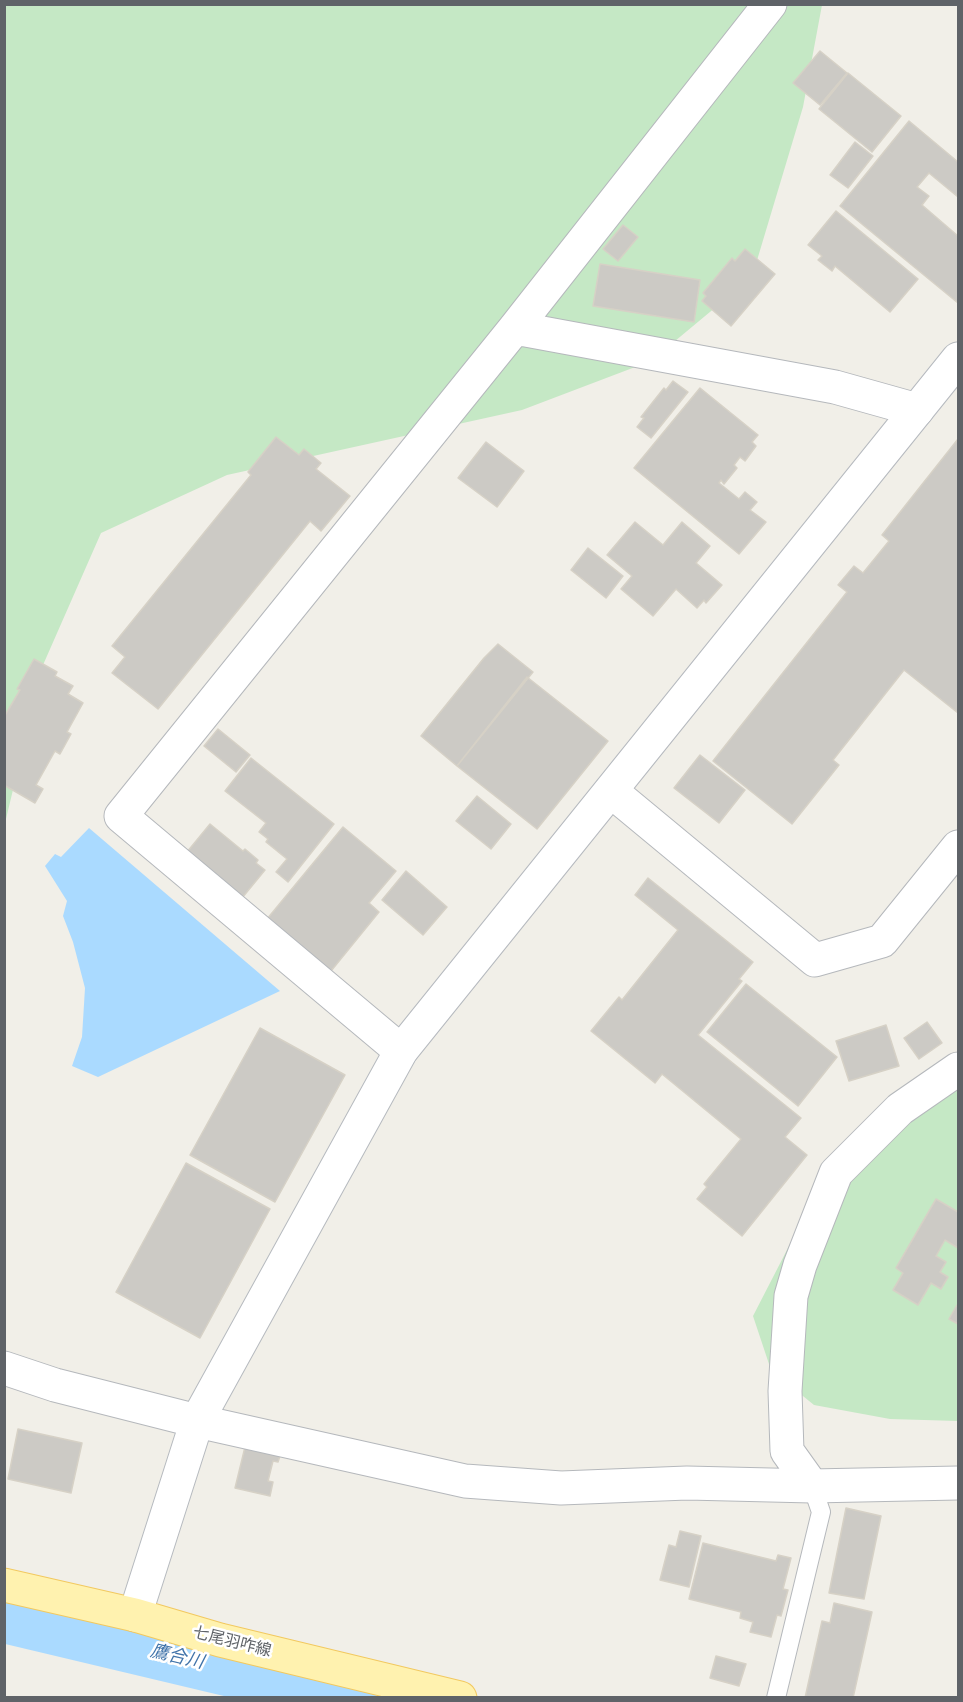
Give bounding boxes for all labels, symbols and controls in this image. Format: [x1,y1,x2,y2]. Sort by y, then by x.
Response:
street label: 七尾羽咋線 [191,1623,273,1661]
water label: 鷹合川 [148,1640,206,1674]

